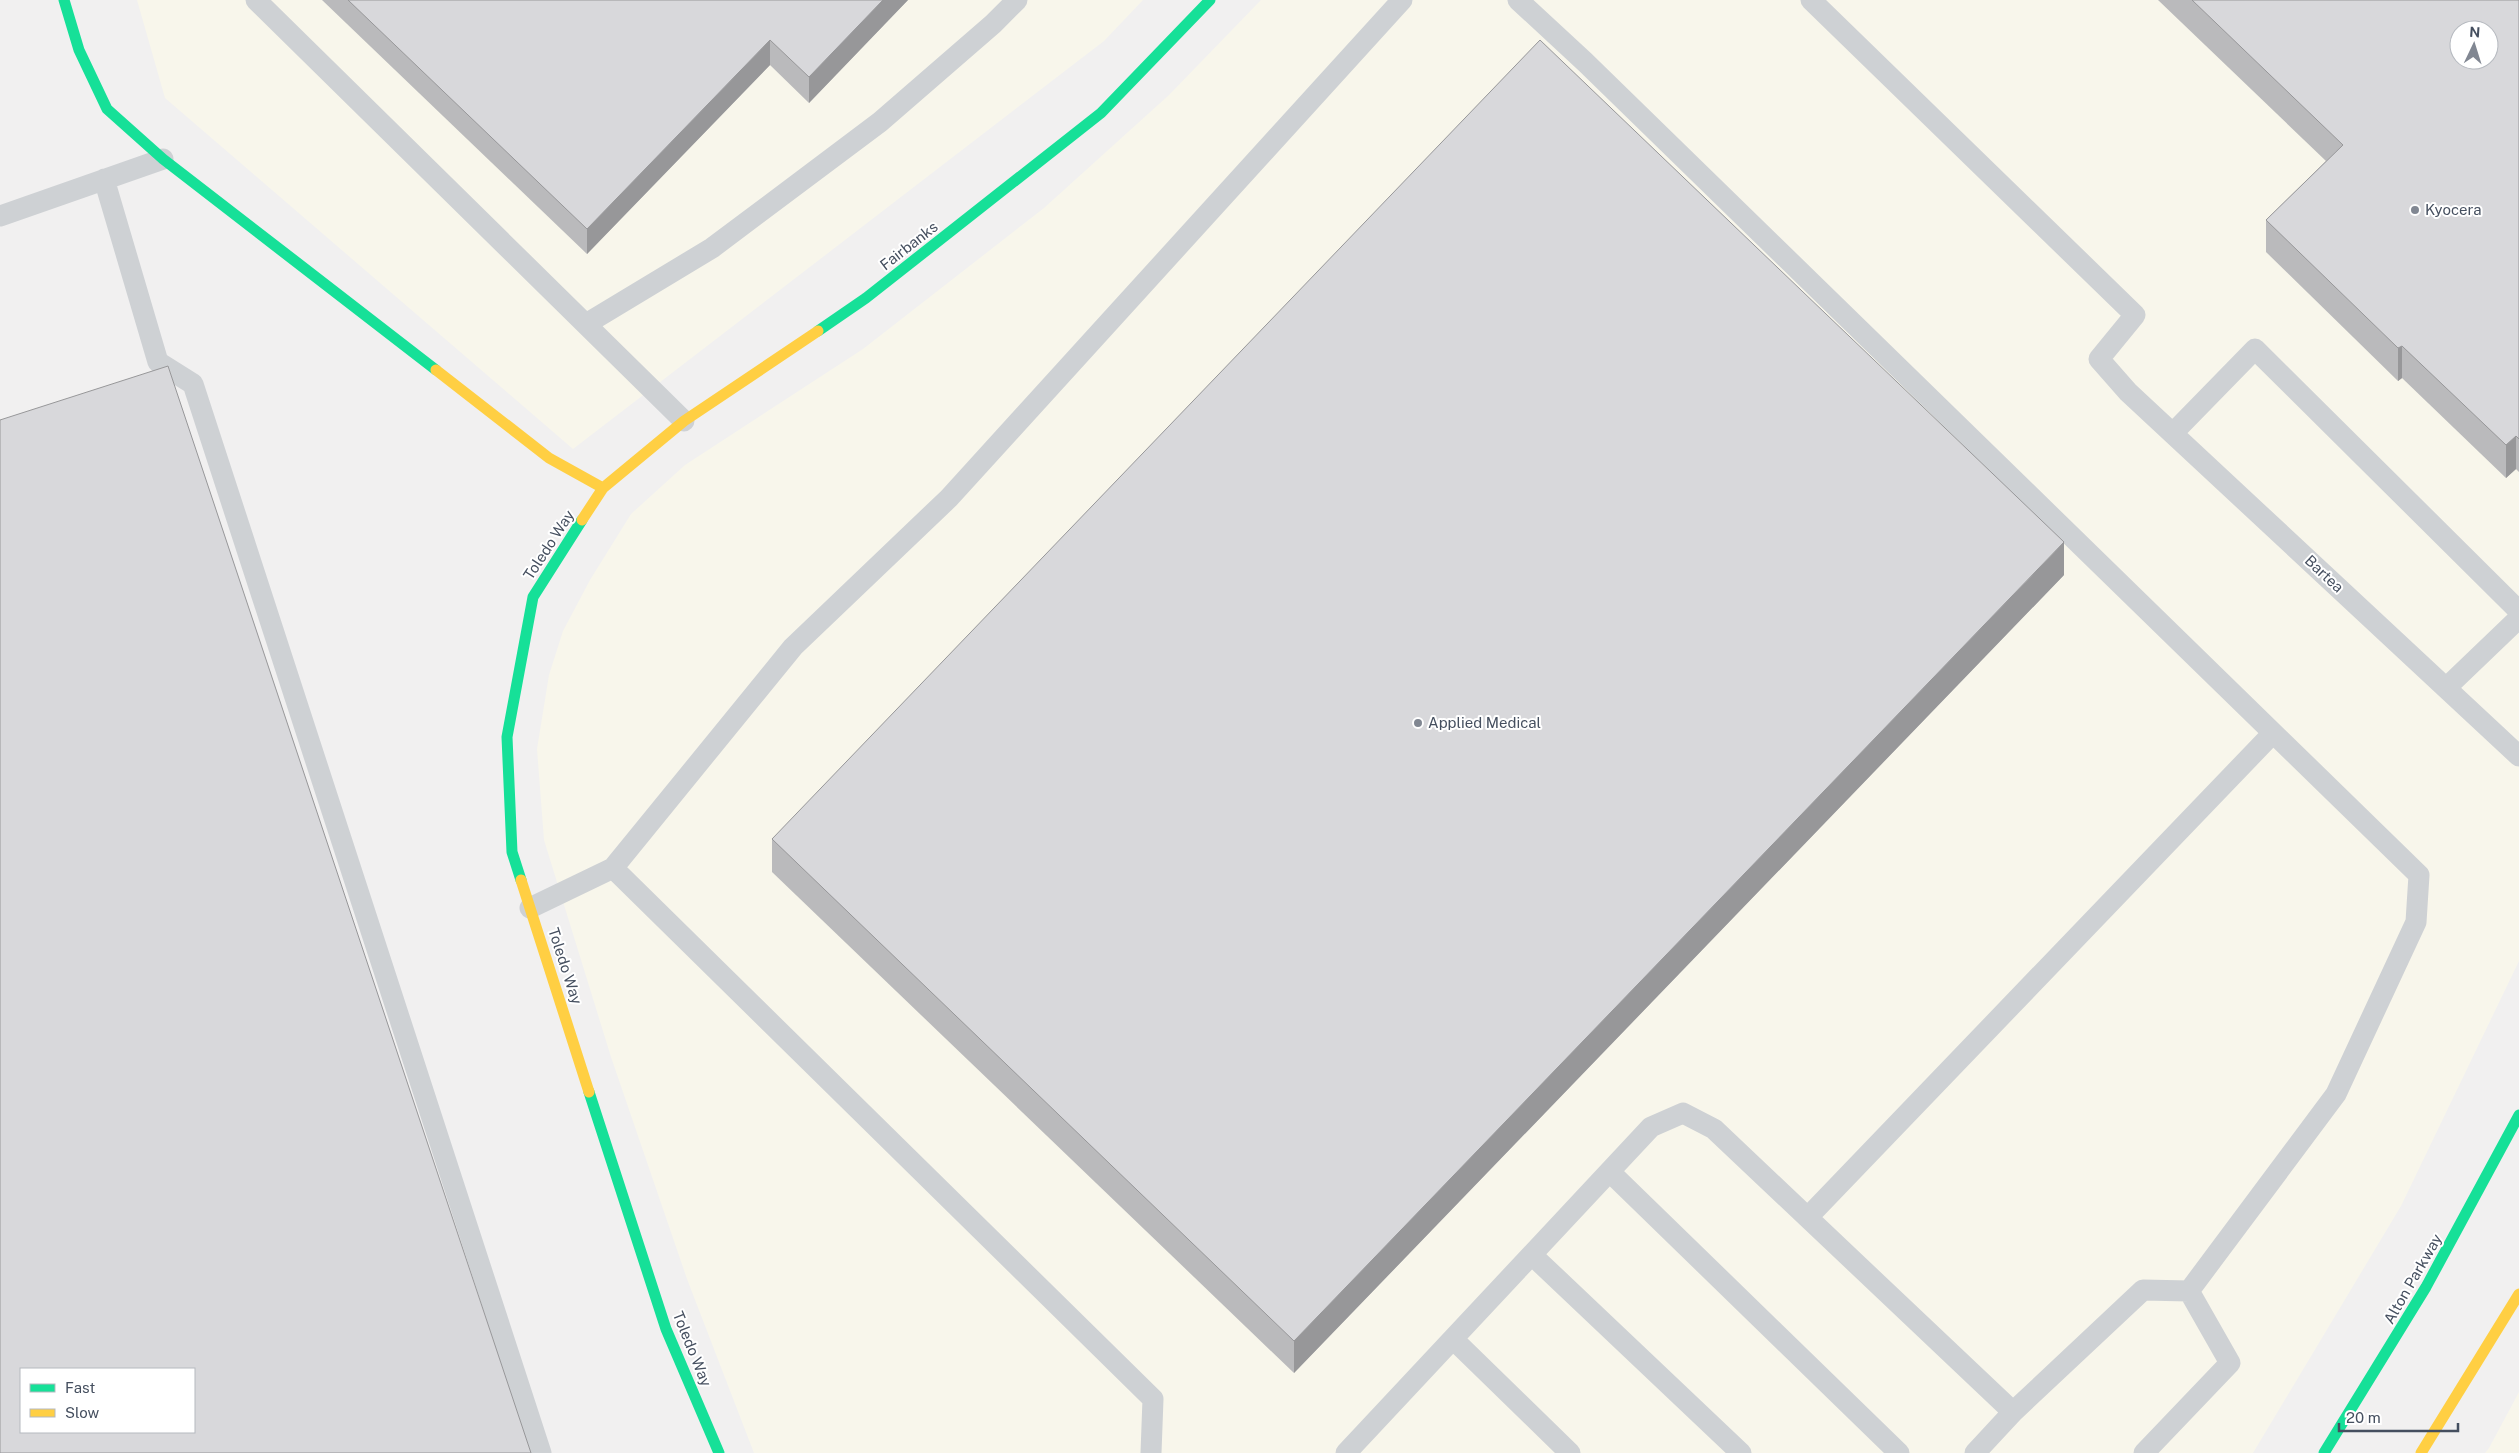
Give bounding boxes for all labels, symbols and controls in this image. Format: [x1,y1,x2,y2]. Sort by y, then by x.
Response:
north arrow [2449,20,2499,70]
text: N [2469,24,2481,40]
place label: Kyocera [2425,201,2481,218]
marker: Kyocera [2409,204,2421,216]
street label: Fairbanks [877,218,941,273]
street label: Toledo Way [520,507,577,583]
street label: Bartea [2302,552,2347,596]
place label: Applied Medical [1428,714,1541,731]
marker: Applied Medical [1412,717,1424,729]
street label: Toledo Way [545,925,586,1006]
street label: Alton Parkway [2380,1231,2445,1327]
street label: Toledo Way [670,1309,715,1389]
legend [20,1368,195,1433]
text: Fast [65,1379,95,1396]
scale bar [2339,1400,2458,1432]
text: Slow [65,1404,100,1421]
text: 20 m [2346,1409,2381,1426]

